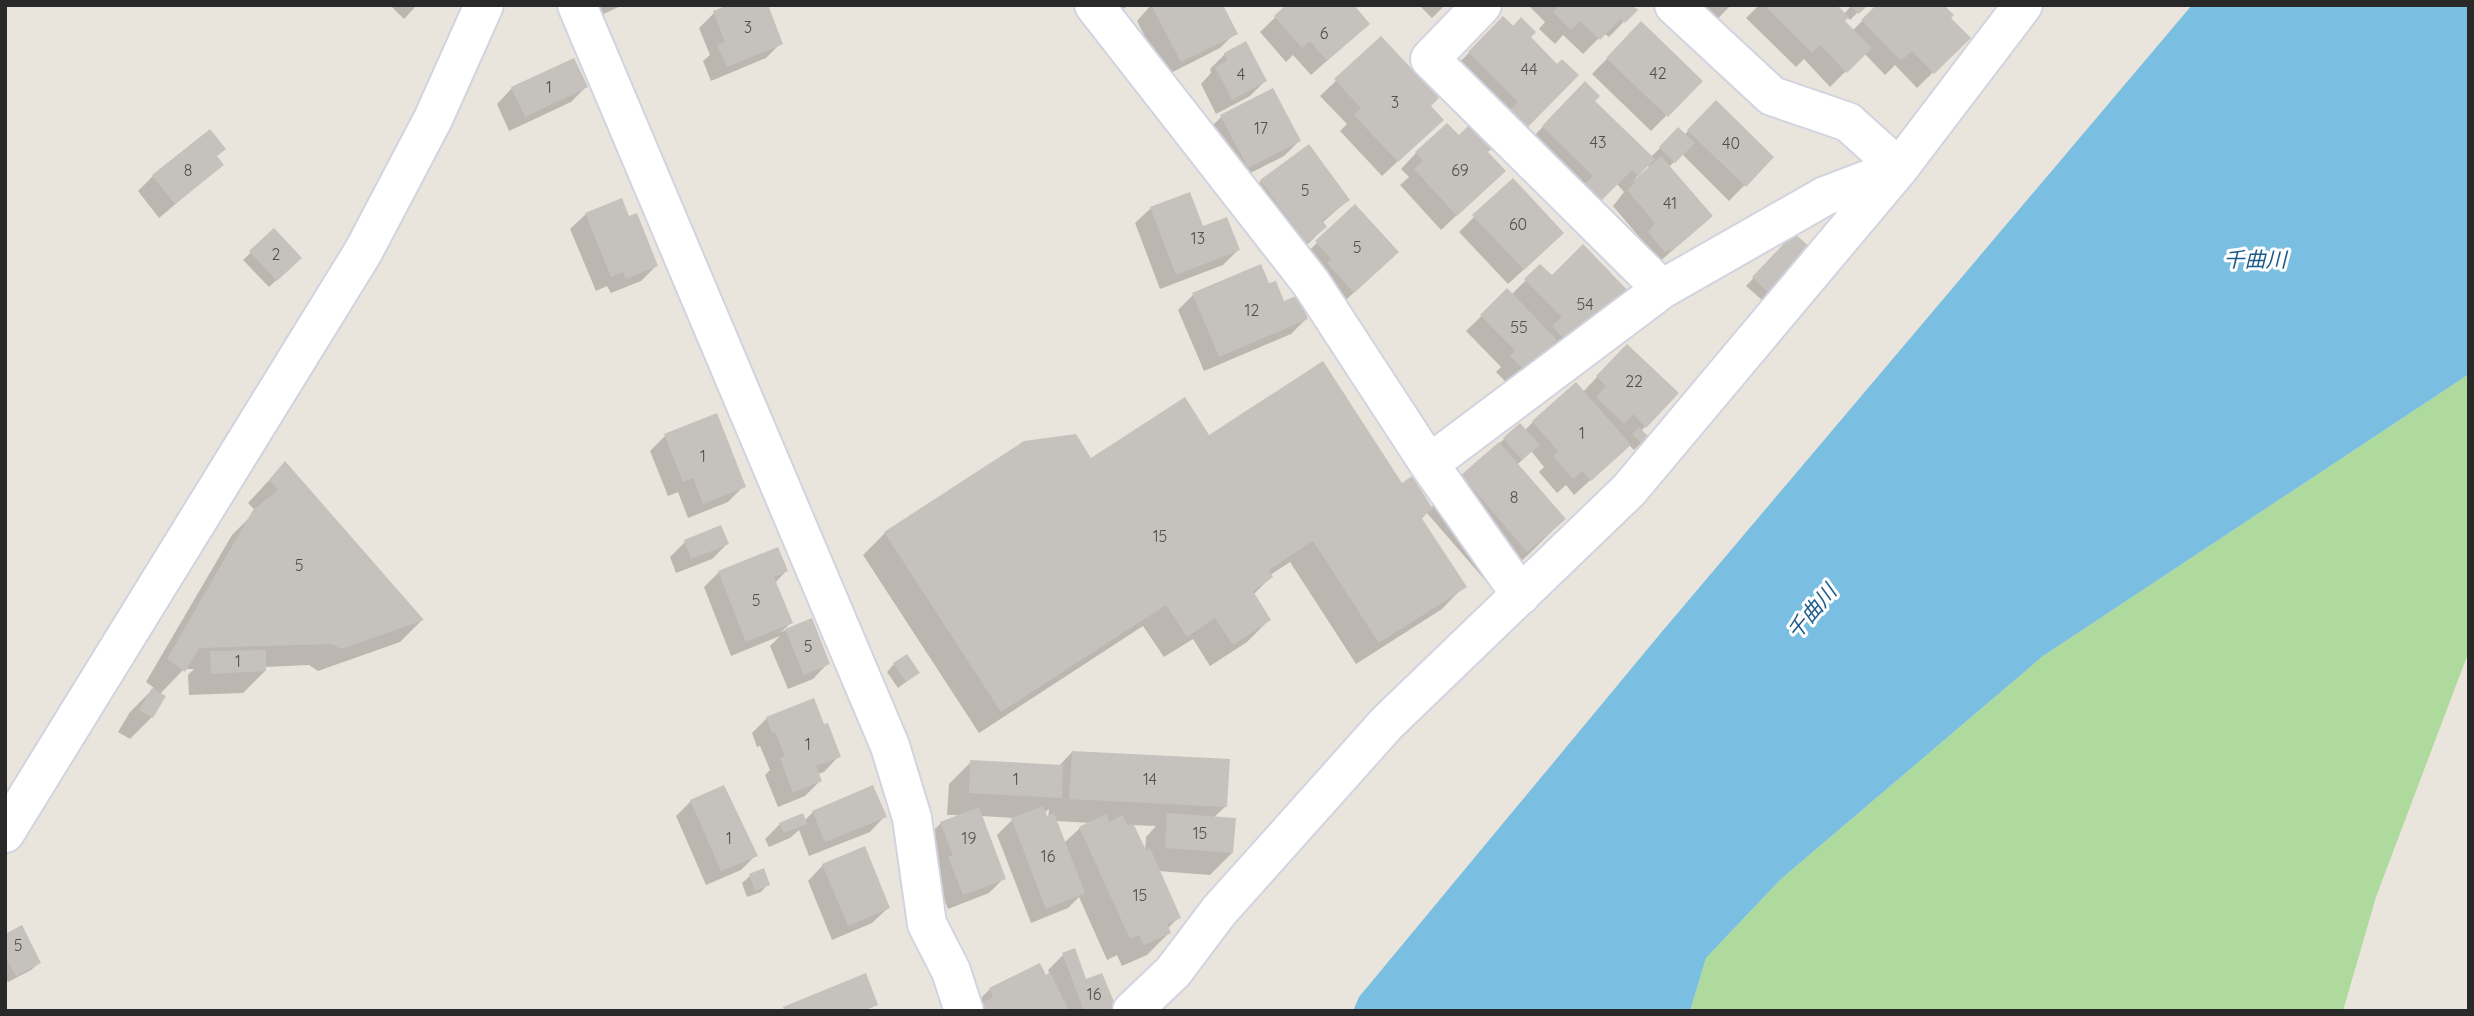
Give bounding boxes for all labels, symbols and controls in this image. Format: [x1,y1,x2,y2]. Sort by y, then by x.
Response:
house number: 3 [744,17,752,37]
house number: 6 [1320,23,1329,43]
house number: 44 [1521,59,1537,79]
house number: 42 [1649,63,1667,83]
house number: 4 [1237,64,1245,84]
house number: 1 [546,77,552,97]
house number: 3 [1391,92,1399,112]
house number: 17 [1254,118,1268,138]
house number: 43 [1590,132,1606,152]
house number: 40 [1722,133,1740,153]
house number: 8 [184,160,192,180]
house number: 69 [1451,160,1469,180]
house number: 5 [1301,180,1309,200]
house number: 41 [1663,193,1677,213]
house number: 60 [1509,214,1527,234]
house number: 13 [1191,228,1205,248]
house number: 5 [1353,237,1361,257]
house number: 2 [272,244,281,264]
water label: 千曲川 [2224,246,2288,272]
house number: 54 [1576,294,1594,314]
house number: 12 [1245,300,1260,320]
house number: 55 [1510,317,1528,337]
house number: 22 [1625,371,1643,391]
house number: 1 [1579,423,1585,443]
house number: 1 [700,446,706,466]
house number: 8 [1510,487,1518,507]
house number: 15 [1153,526,1167,546]
house number: 5 [295,555,303,575]
water label: 千曲川 [1781,577,1843,644]
house number: 5 [752,590,760,610]
house number: 5 [804,636,812,656]
house number: 1 [235,651,241,671]
house number: 1 [805,734,811,754]
house number: 1 [1013,769,1019,789]
house number: 14 [1143,769,1157,789]
house number: 15 [1193,823,1207,843]
house number: 1 [726,828,732,848]
house number: 19 [962,828,976,848]
house number: 16 [1041,846,1056,866]
house number: 15 [1133,885,1147,905]
house number: 5 [14,935,22,955]
house number: 16 [1087,984,1102,1004]

